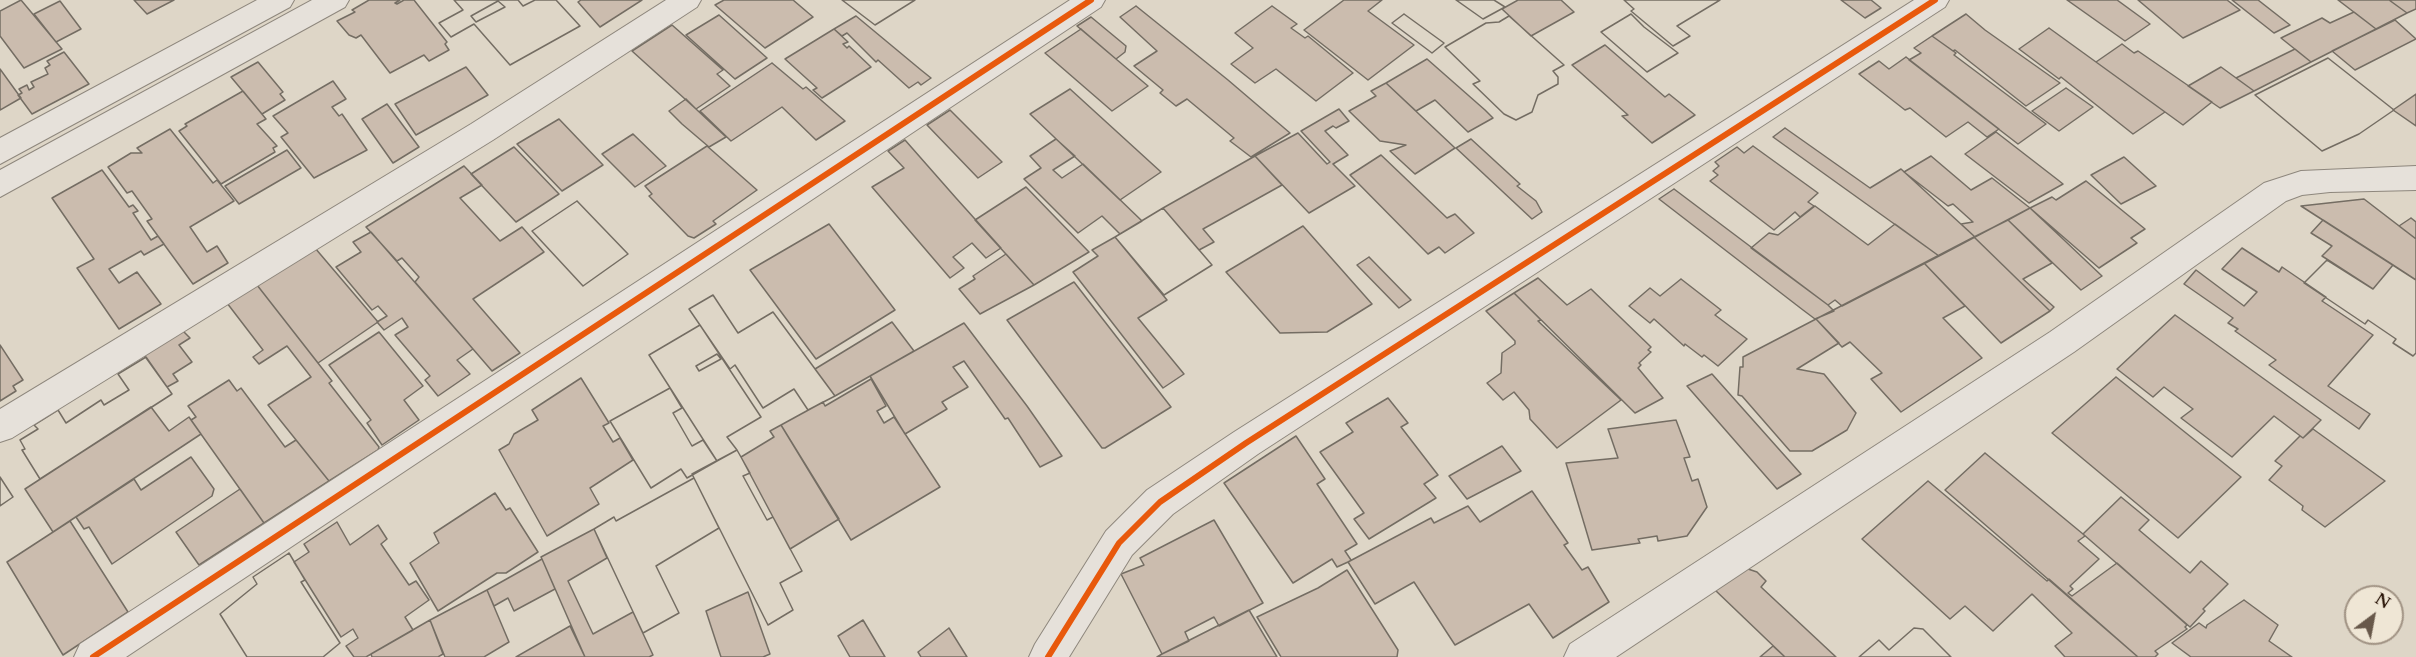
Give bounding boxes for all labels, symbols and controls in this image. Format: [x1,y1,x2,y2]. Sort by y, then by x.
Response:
north arrow [2344,585,2404,645]
text: N [2371,588,2394,614]

